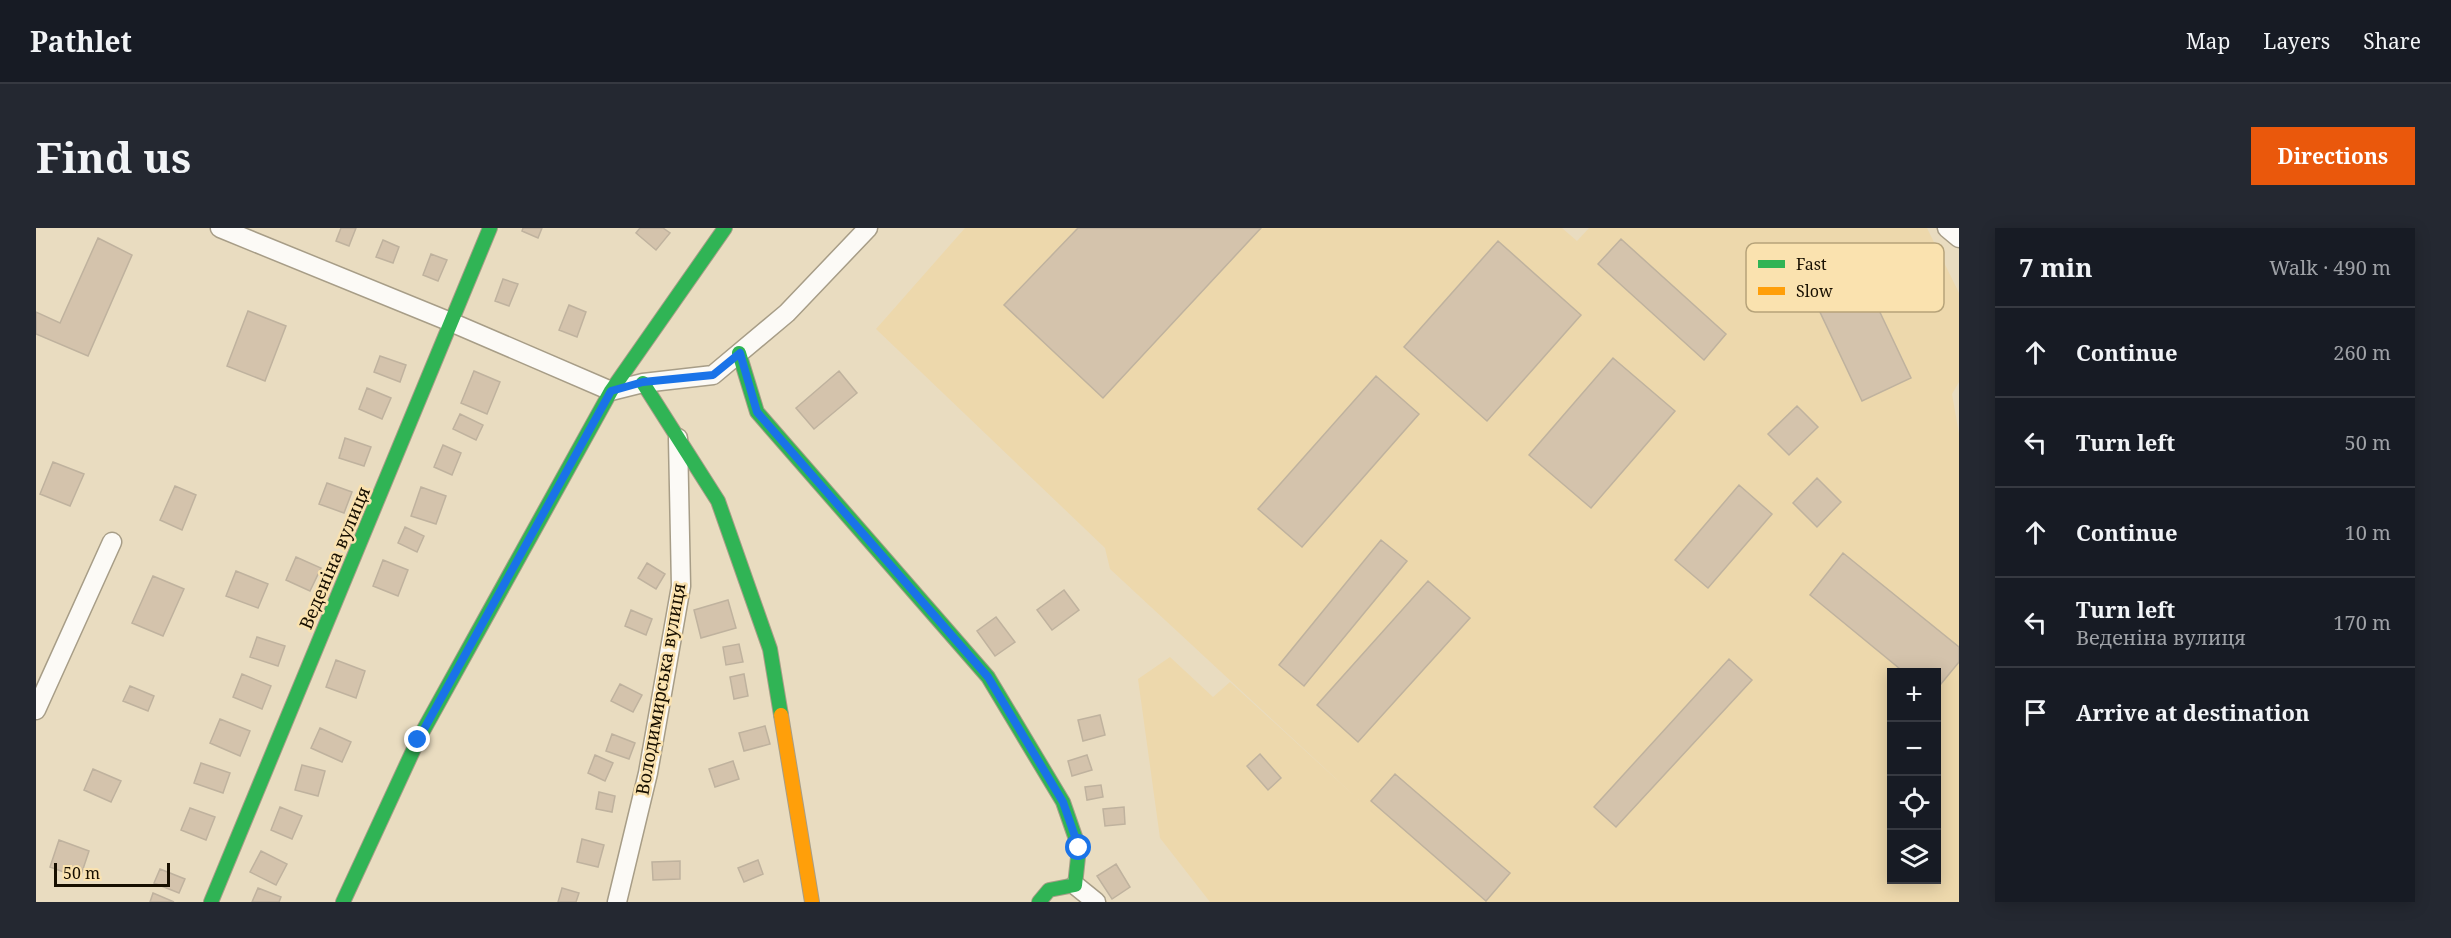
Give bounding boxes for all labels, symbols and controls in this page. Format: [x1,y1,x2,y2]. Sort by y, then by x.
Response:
text: Pathlet [30,22,132,60]
text: Map [2186,27,2230,55]
text: Layers [2263,27,2330,55]
text: Share [2363,27,2421,55]
button: Directions [2251,127,2415,185]
text: Find us [36,128,191,185]
legend [1746,243,1944,312]
text: 7 min [2019,249,2093,285]
text: Fast [1796,253,1827,275]
text: Walk · 490 m [2269,254,2391,281]
text: Slow [1796,280,1833,302]
icon: ahead [2019,336,2052,369]
text: Continue [2076,337,2178,367]
text: 260 m [2333,339,2391,366]
icon: left [2019,426,2052,459]
text: Turn left [2076,427,2175,457]
text: 50 m [2345,429,2391,456]
street label: Веденіна вулиця [293,483,375,633]
icon: ahead [2019,516,2052,549]
text: Continue [2076,517,2178,547]
text: 10 m [2345,519,2391,546]
street label: Володимирська вулиця [630,581,691,797]
text: Turn left [2076,594,2175,624]
icon: left [2019,606,2052,639]
text: 170 m [2333,609,2391,636]
text: Веденіна вулиця [2076,624,2246,651]
map controls [1887,668,1941,884]
button: + [1887,668,1941,722]
icon: arrive [2019,696,2052,729]
text: Arrive at destination [2076,697,2310,727]
button: − [1887,722,1941,776]
route end [404,726,430,752]
button: locate [1887,776,1941,830]
button: layers [1887,830,1941,884]
route start [1065,834,1091,860]
scale bar [54,860,170,888]
text: 50 m [63,862,100,884]

